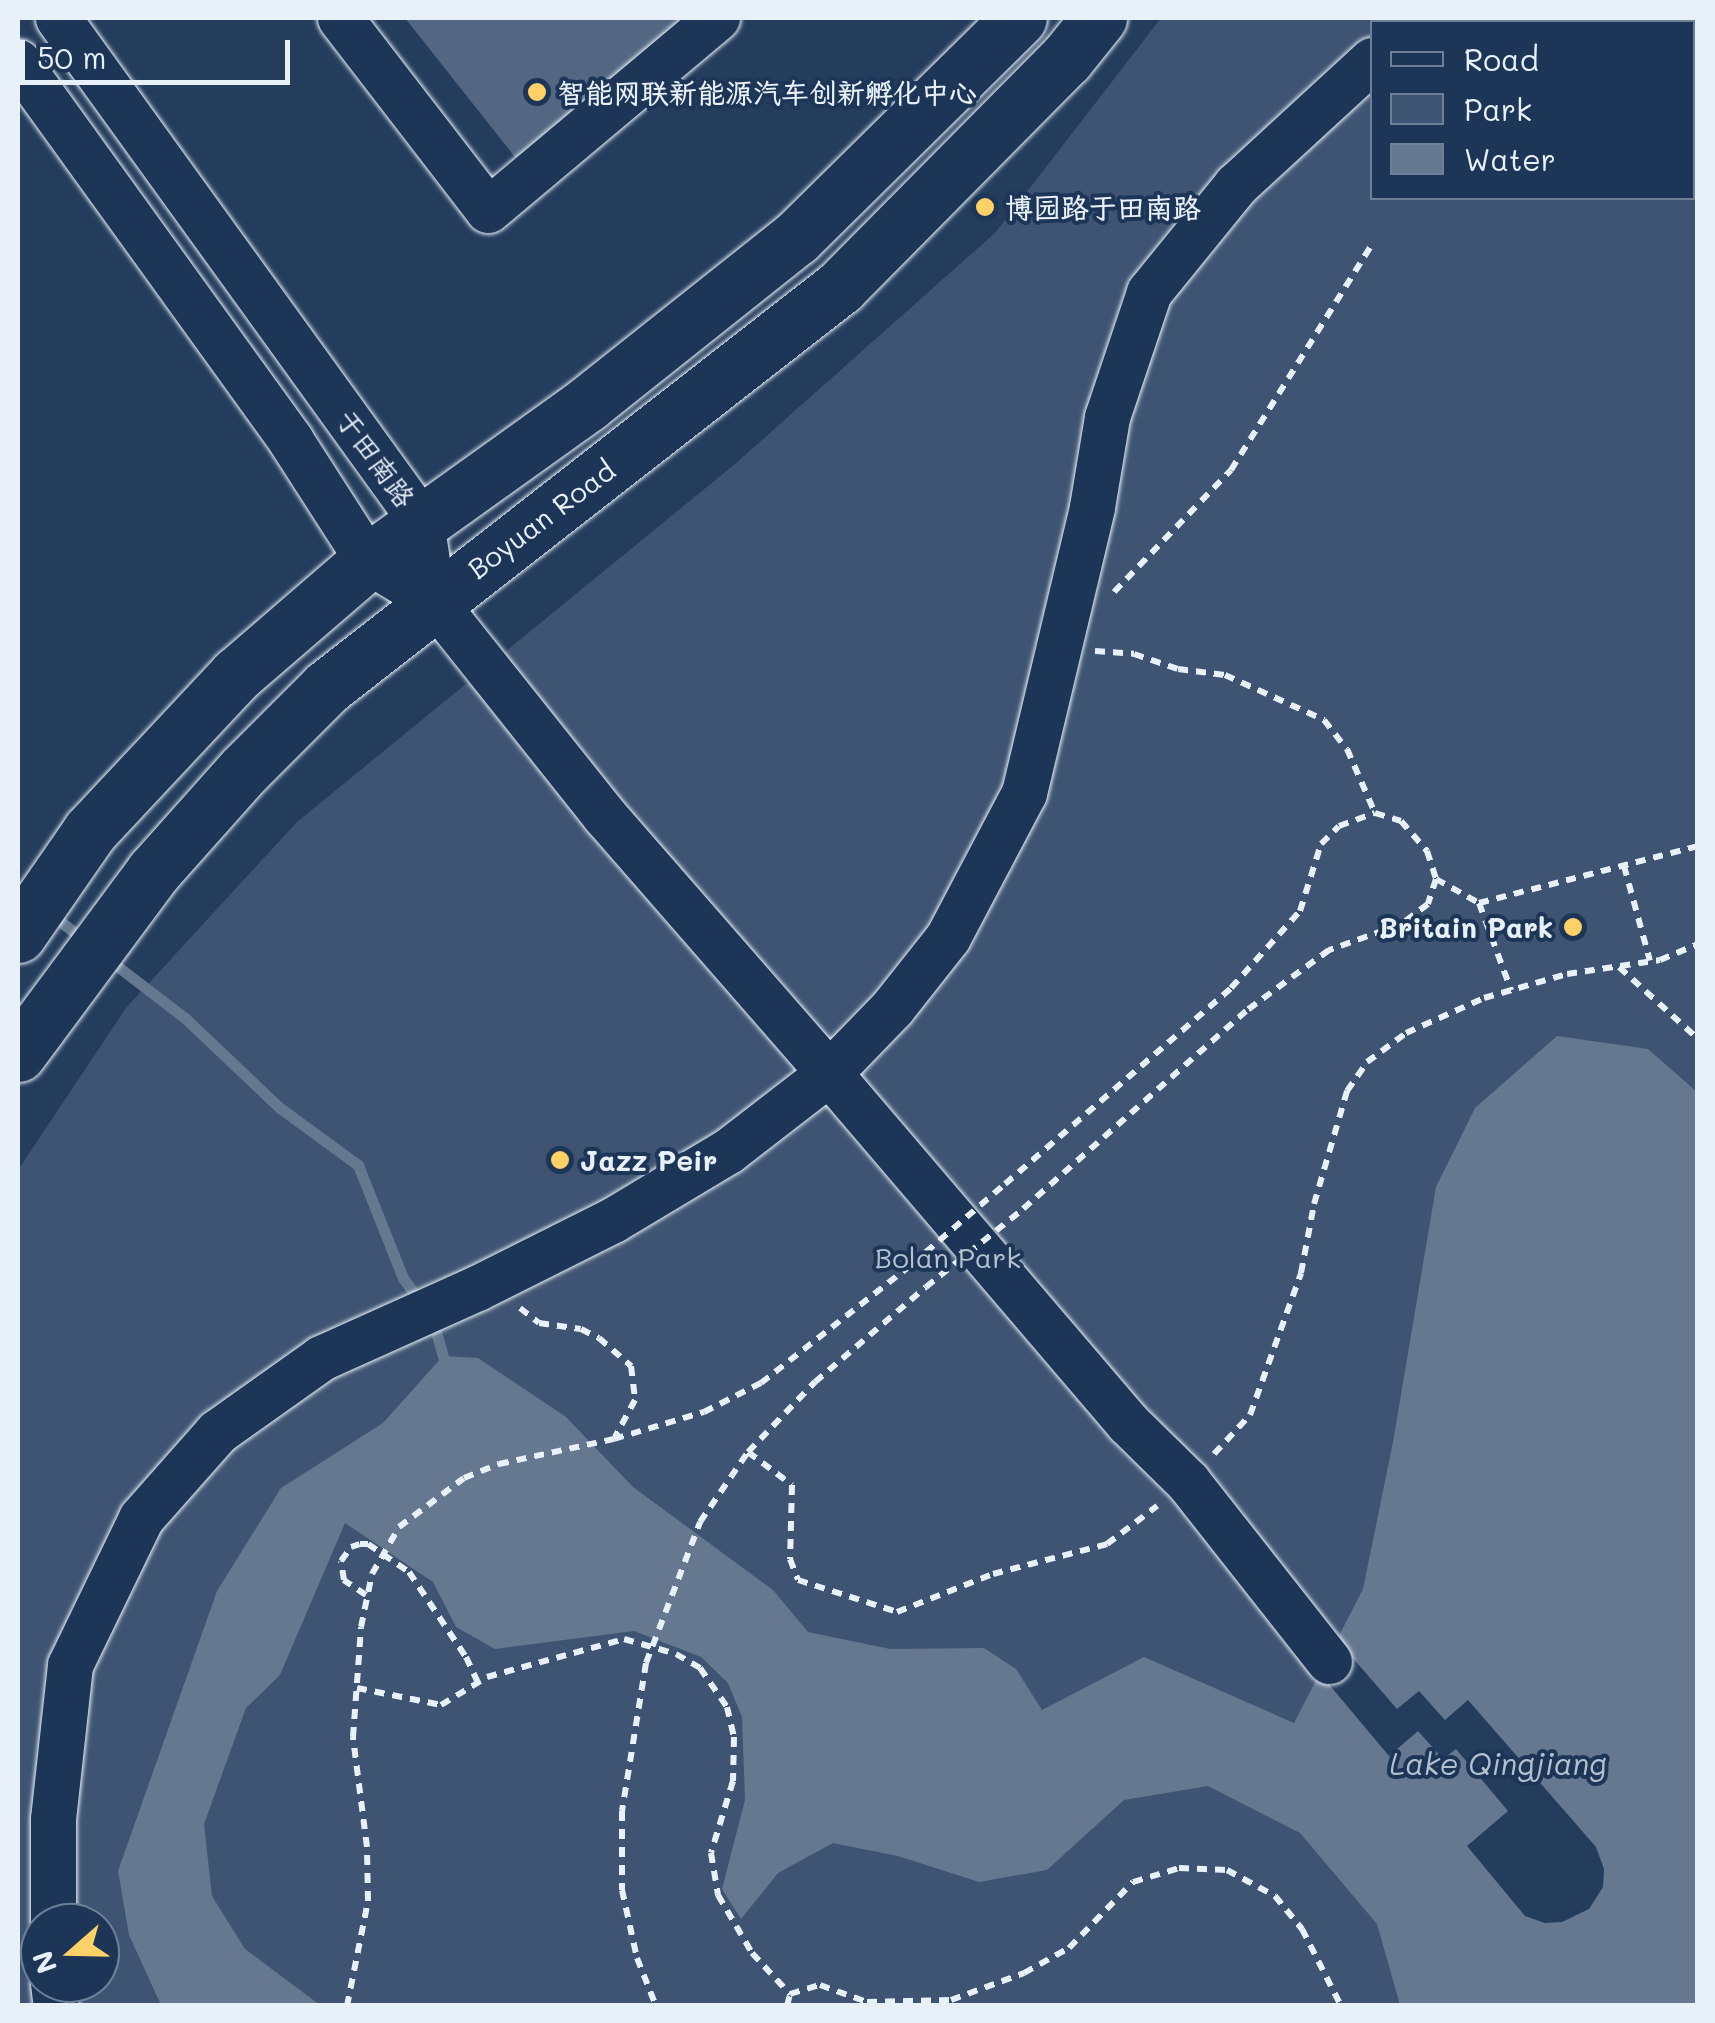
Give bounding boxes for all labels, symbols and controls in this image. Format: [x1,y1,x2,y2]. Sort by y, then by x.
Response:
scale bar [25,20,295,82]
legend [1370,20,1695,200]
text: 50 m [37,37,107,77]
text: Road [1464,39,1539,79]
place label: 智能网联新能源汽车创新孵化中心 [557,75,977,109]
marker: 智能网联新能源汽车创新孵化中心 [526,81,548,103]
text: Park [1464,89,1532,129]
text: Water [1464,139,1556,179]
place label: 博园路于田南路 [1005,190,1201,224]
marker: 博园路于田南路 [974,196,996,218]
street label: 于田南路 [329,403,423,513]
street label: Boyuan Road [461,453,621,585]
place label: Britain Park [1379,910,1553,944]
marker: Britain Park [1562,916,1584,938]
place label: Jazz Peir [580,1143,717,1177]
marker: Jazz Peir [549,1149,571,1171]
park label: Bolan Park [875,1240,1021,1274]
water label: Lake Qingjiang [1389,1745,1607,1781]
north arrow [20,1903,120,2003]
text: N [23,1946,64,1979]

